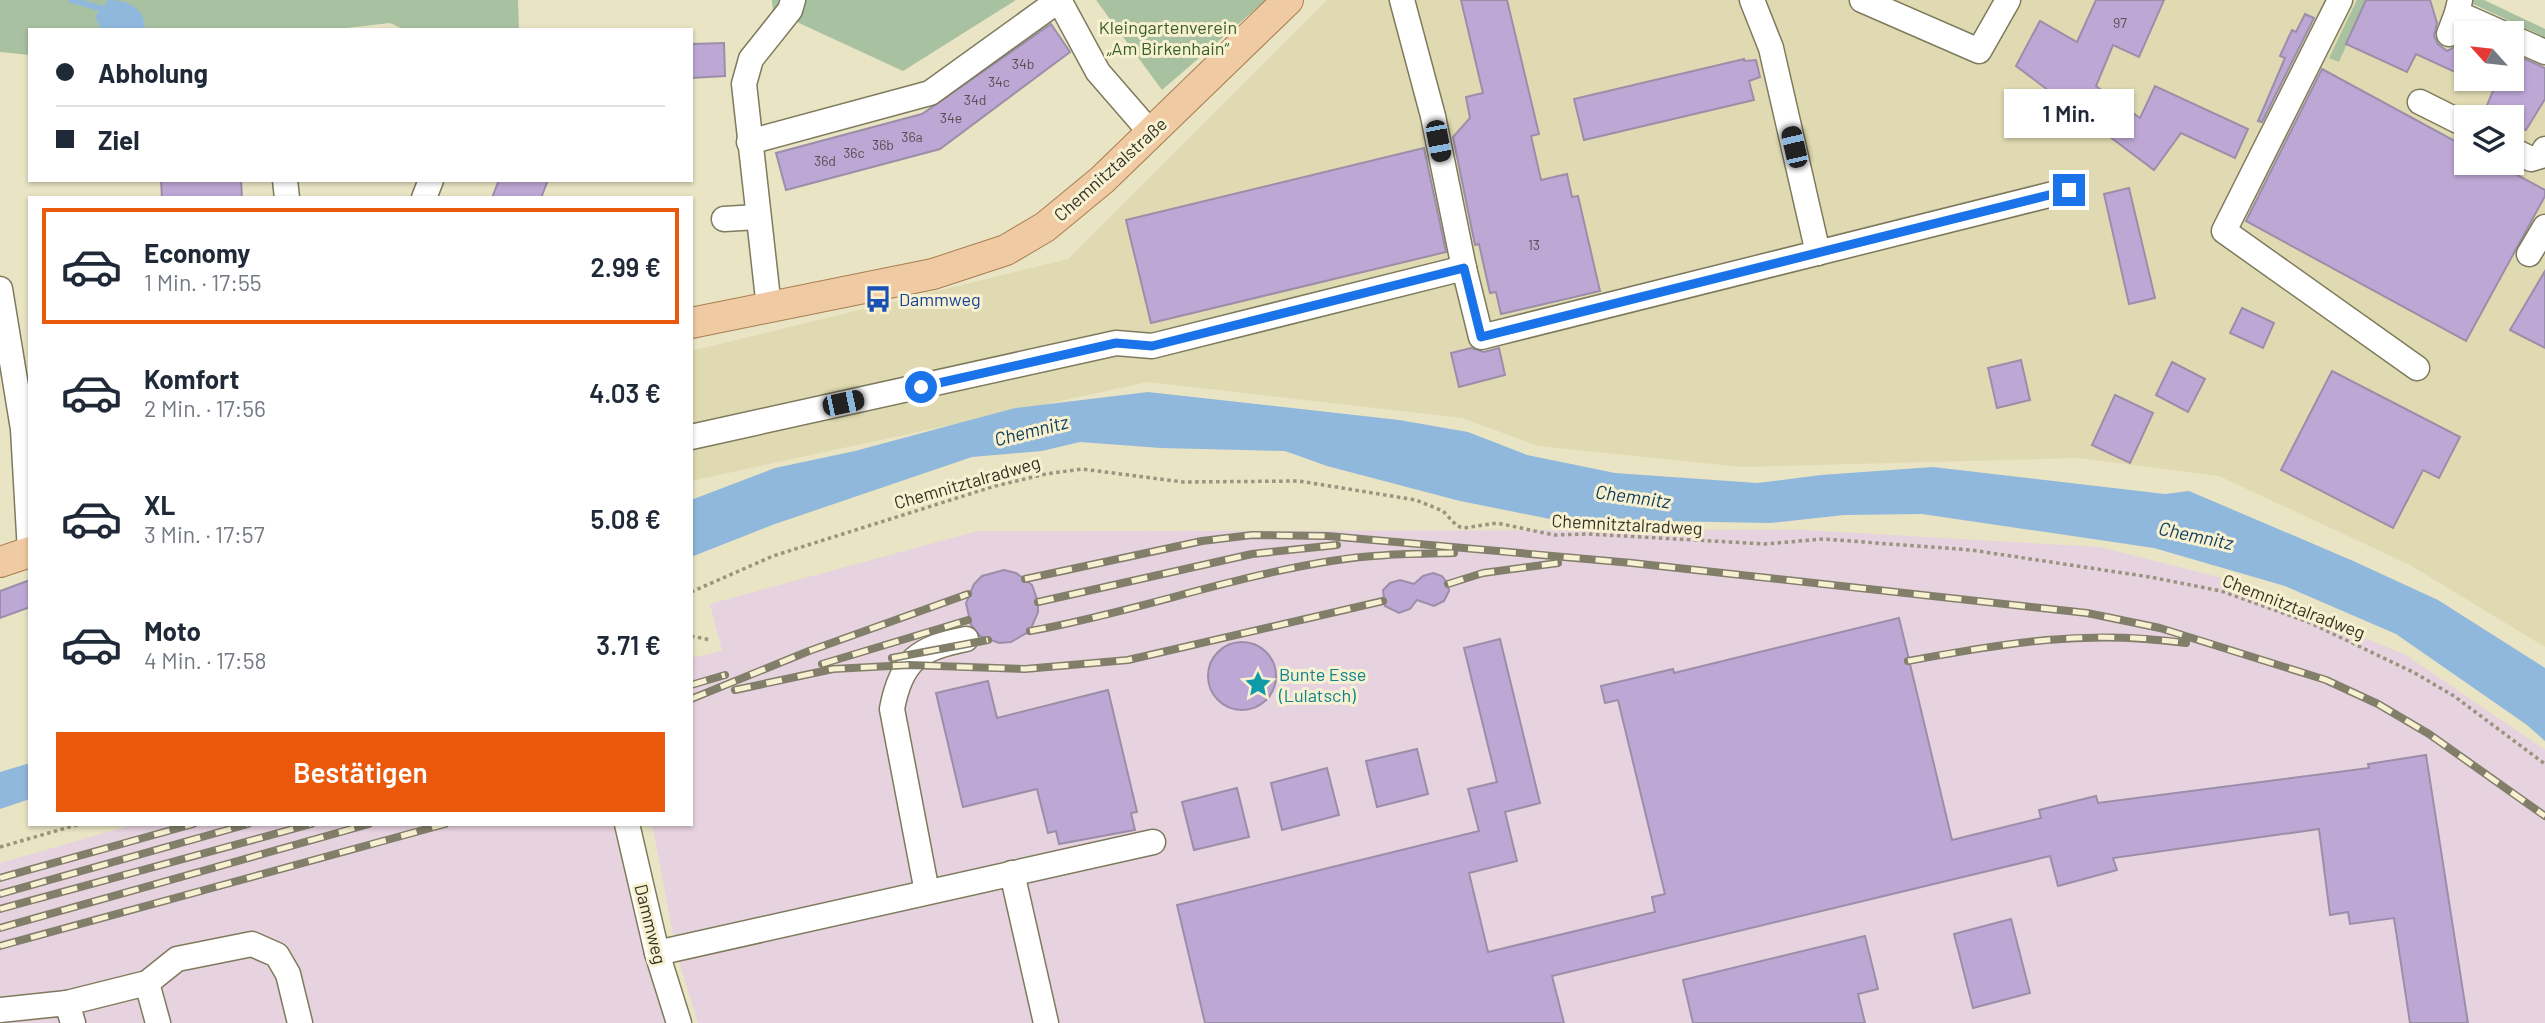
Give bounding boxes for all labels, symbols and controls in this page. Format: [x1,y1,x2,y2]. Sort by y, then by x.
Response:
house number: 97 [2113,14,2127,31]
park label: Kleingartenverein „Am Birkenhain“ [1099,16,1237,59]
north arrow [2454,21,2524,91]
map controls [2454,21,2524,175]
house number: 34b [1012,55,1034,72]
text: Abholung [98,57,208,88]
house number: 34c [988,73,1010,90]
callout: 1 Min. [2004,88,2134,138]
house number: 34d [964,91,986,108]
text: 1 Min. [2042,99,2096,127]
button: layers [2454,105,2524,175]
house number: 34e [940,109,962,126]
street label: Chemnitztalstraße [1049,113,1171,225]
car [1424,118,1453,164]
text: Ziel [98,124,140,155]
car [1780,124,1809,170]
house number: 36a [901,128,923,145]
house number: 36b [872,136,894,153]
house number: 36c [843,144,865,161]
house number: 36d [814,152,836,169]
route end [2053,174,2085,206]
icon: car [60,235,123,298]
house number: 13 [1528,236,1540,253]
text: Economy [144,237,250,268]
text: 2.99 € [590,251,661,282]
text: 1 Min. · 17:55 [144,268,262,296]
bus stop icon: Dammweg [863,284,893,314]
place label: Dammweg [899,288,981,310]
icon: car [60,361,123,424]
text: Komfort [144,363,239,394]
route start [905,371,937,403]
text: 4.03 € [589,377,661,408]
car [821,388,866,418]
text: 2 Min. · 17:56 [144,394,266,422]
water label: Chemnitz [992,410,1071,450]
street label: Chemnitztalradweg [891,451,1043,513]
water label: Chemnitz [1594,479,1673,513]
icon: car [60,487,123,550]
text: XL [144,489,175,520]
text: 5.08 € [591,503,661,534]
street label: Chemnitztalradweg [1551,509,1703,539]
water label: Chemnitz [2157,516,2236,554]
text: 3 Min. · 17:57 [144,520,265,548]
street label: Chemnitztalradweg [2219,569,2369,643]
icon: car [60,613,123,676]
text: Moto [144,615,201,646]
text: 3.71 € [596,629,661,660]
text: 4 Min. · 17:58 [144,646,266,674]
place label: Bunte Esse (Lulatsch) [1278,663,1366,706]
place icon: Bunte Esse (Lulatsch) [1243,669,1273,699]
button: Bestätigen [56,732,665,812]
street label: Dammweg [630,882,672,966]

